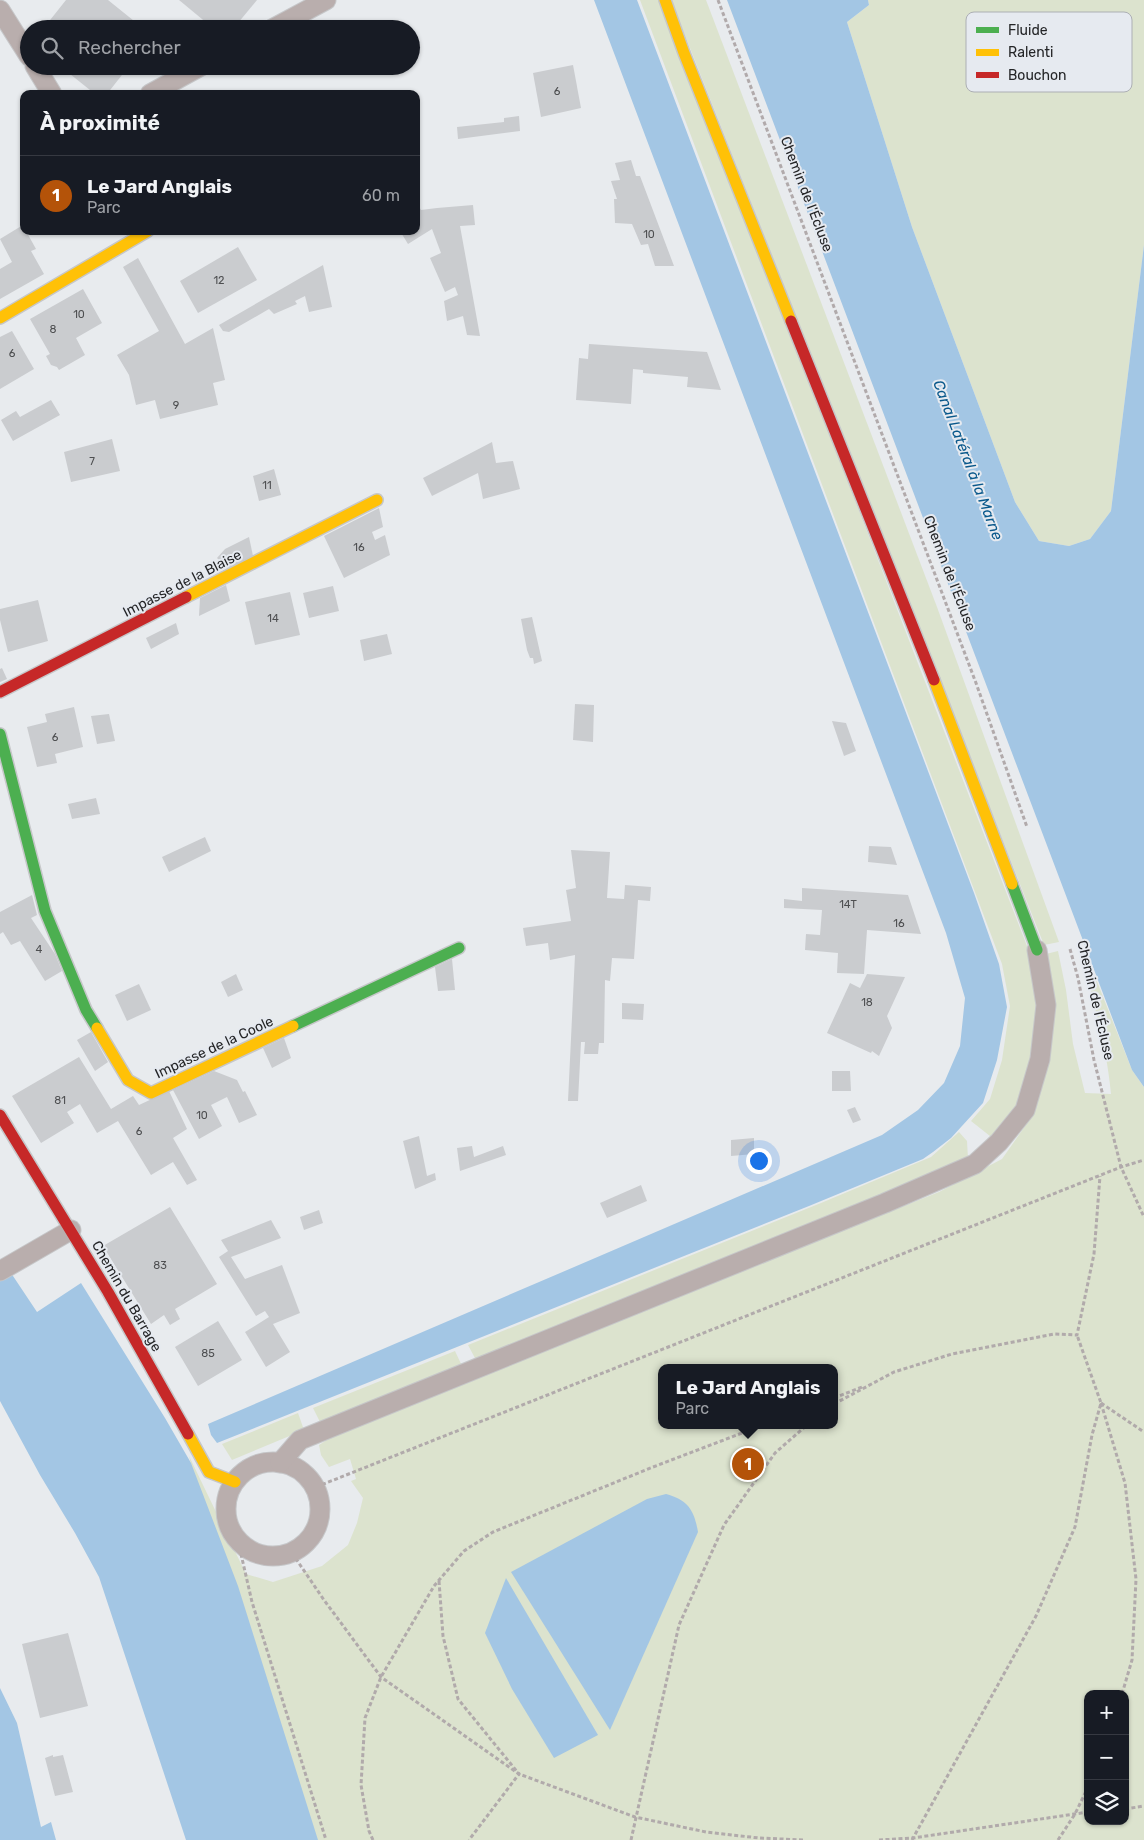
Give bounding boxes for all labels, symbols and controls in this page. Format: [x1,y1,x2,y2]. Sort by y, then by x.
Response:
legend [966,12,1132,92]
search box [20,20,420,75]
text: Fluide [1008,22,1048,39]
icon: search [38,34,66,62]
text: Rechercher [78,36,181,59]
text: Ralenti [1008,44,1053,61]
text: Bouchon [1008,67,1067,84]
house number: 6 [554,85,561,98]
text: À proximité [40,110,160,135]
street label: Chemin de l'Écluse [777,134,837,255]
text: Le Jard Anglais [87,175,232,198]
text: 1 [52,186,60,205]
text: 60 m [362,186,400,205]
text: Parc [87,198,121,217]
house number: 10 [643,228,655,241]
house number: 12 [213,274,225,287]
house number: 10 [73,308,85,321]
house number: 8 [50,323,57,336]
house number: 6 [9,347,16,360]
water label: Canal Latéral à la Marne [929,377,1007,543]
house number: 9 [173,399,179,412]
house number: 7 [89,455,95,468]
house number: 11 [262,479,272,492]
street label: Chemin de l'Écluse [920,513,980,634]
house number: 16 [353,541,365,554]
street label: Impasse de la Blaise [120,546,245,621]
house number: 14 [267,612,279,625]
house number: 6 [52,731,59,744]
house number: 14T [839,898,857,911]
house number: 16 [893,917,905,930]
street label: Chemin de l'Écluse [1073,938,1119,1062]
house number: 4 [36,943,43,956]
house number: 18 [861,996,873,1009]
street label: Impasse de la Coole [152,1012,276,1082]
house number: 81 [54,1094,66,1107]
house number: 10 [196,1109,208,1122]
house number: 6 [136,1125,143,1138]
your location [746,1148,772,1174]
street label: Chemin du Barrage [88,1238,165,1355]
house number: 83 [153,1259,167,1272]
house number: 85 [201,1347,215,1360]
popup [658,1364,838,1429]
text: Le Jard Anglais [675,1376,821,1399]
text: Parc [675,1399,709,1418]
pin: 1 [732,1445,764,1483]
map controls [1084,1690,1129,1825]
button: + [1084,1690,1129,1735]
button: − [1084,1735,1129,1780]
button: layers [1084,1780,1129,1825]

